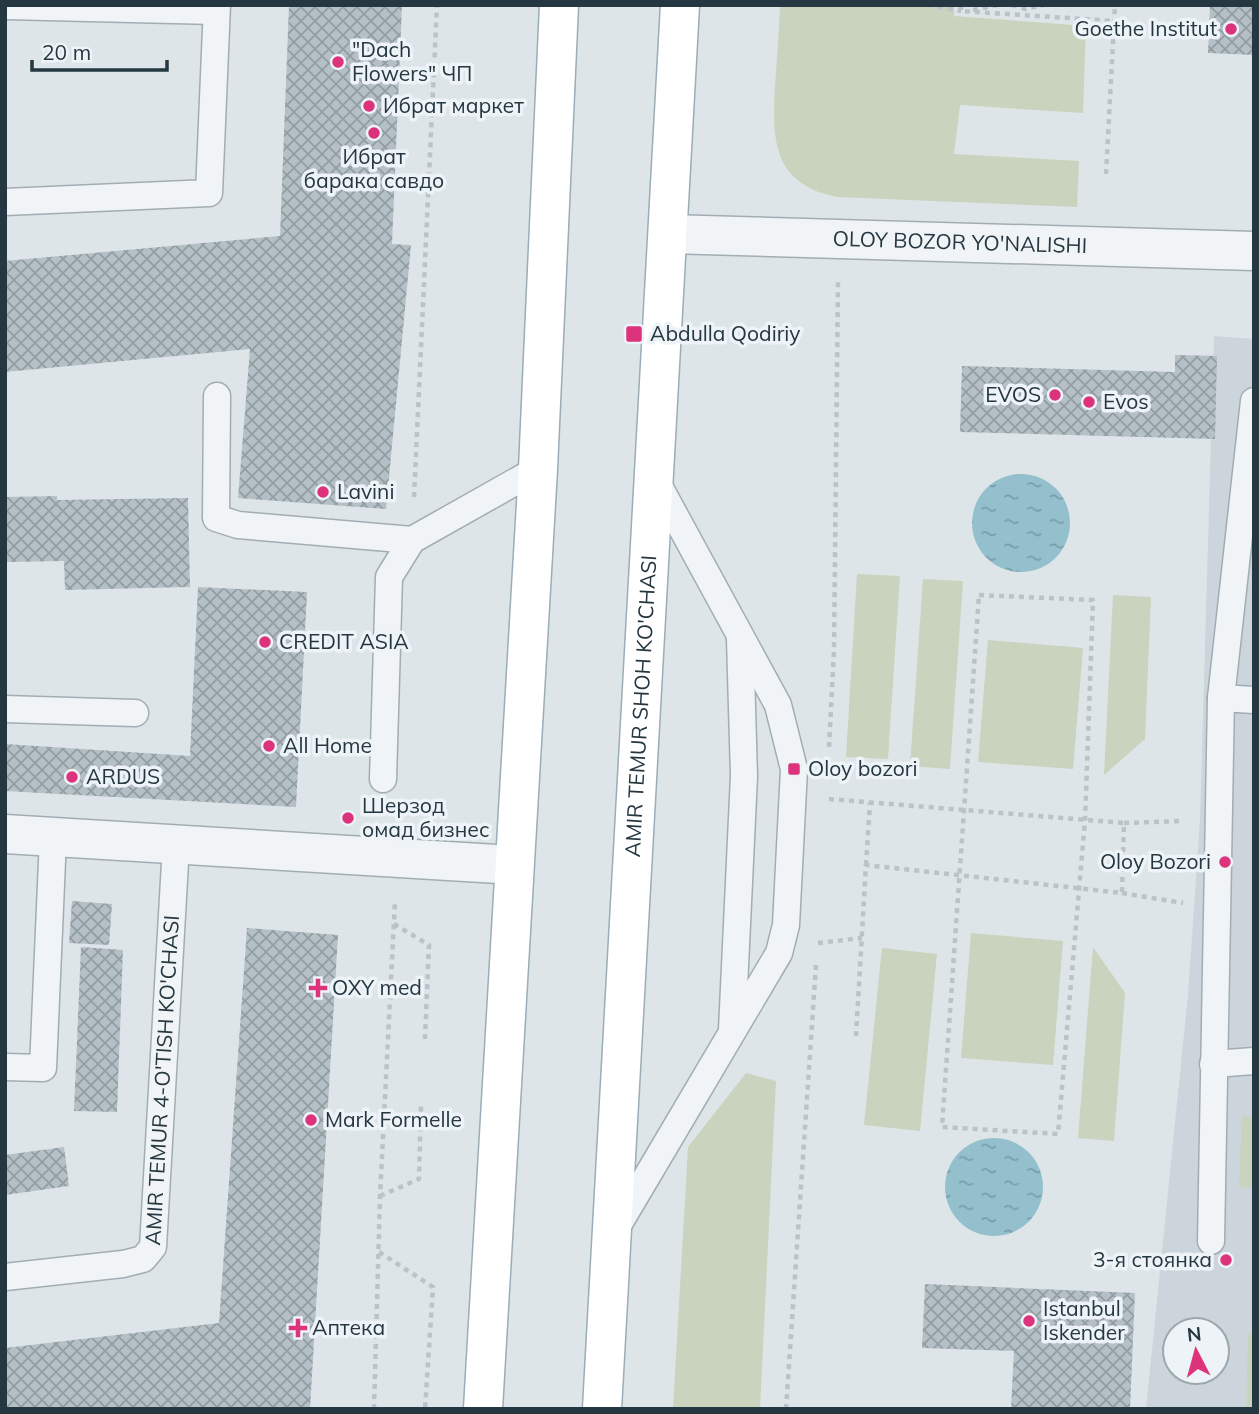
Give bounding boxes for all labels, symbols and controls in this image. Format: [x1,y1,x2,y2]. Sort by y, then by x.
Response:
place label: Goethe Institut [1074,15,1217,41]
marker: Goethe Institut [1223,21,1239,37]
scale bar [32,28,166,72]
place label: "Dach Flowers" ЧП [352,36,472,86]
text: 20 m [42,39,91,65]
marker: "Dach Flowers" ЧП [330,54,346,70]
place label: Ибрат маркет [383,92,524,118]
marker: Ибрат маркет [361,98,377,114]
marker: Ибрат барака савдо [366,125,382,141]
place label: Ибрат барака савдо [304,143,444,193]
street label: OLOY BOZOR YO'NALISHI [832,225,1087,258]
place label: Abdulla Qodiriy [650,320,800,346]
marker: Abdulla Qodiriy [624,324,644,344]
place label: EVOS [985,381,1041,407]
marker: EVOS [1047,387,1063,403]
place label: Evos [1103,388,1149,414]
marker: Evos [1081,394,1097,410]
place label: Lavini [337,478,394,504]
marker: Lavini [315,484,331,500]
street label: AMIR TEMUR SHOH KO'CHASI [619,554,661,858]
place label: CREDIT ASIA [279,628,409,654]
marker: CREDIT ASIA [257,634,273,650]
place label: All Home [283,732,372,758]
marker: All Home [261,738,277,754]
place label: Oloy bozori [808,755,917,781]
marker: Oloy bozori [786,761,802,777]
place label: ARDUS [86,763,160,789]
marker: ARDUS [64,769,80,785]
place label: Шерзод омад бизнес [362,792,490,842]
marker: Шерзод омад бизнес [340,810,356,826]
place label: Oloy Bozori [1100,848,1211,874]
marker: Oloy Bozori [1217,854,1233,870]
street label: AMIR TEMUR 4-O'TISH KO'CHASI [139,914,184,1246]
place label: OXY med [332,974,422,1000]
marker: OXY med [310,980,326,996]
place label: Mark Formelle [325,1106,462,1132]
marker: Mark Formelle [303,1112,319,1128]
place label: 3-я стоянка [1093,1246,1212,1272]
marker: 3-я стоянка [1218,1252,1234,1268]
place label: Istanbul Iskender [1043,1295,1125,1345]
marker: Istanbul Iskender [1021,1313,1037,1329]
place label: Аптека [312,1314,385,1340]
north arrow [1161,1316,1231,1386]
marker: Аптека [290,1320,306,1336]
text: N [1186,1321,1203,1347]

